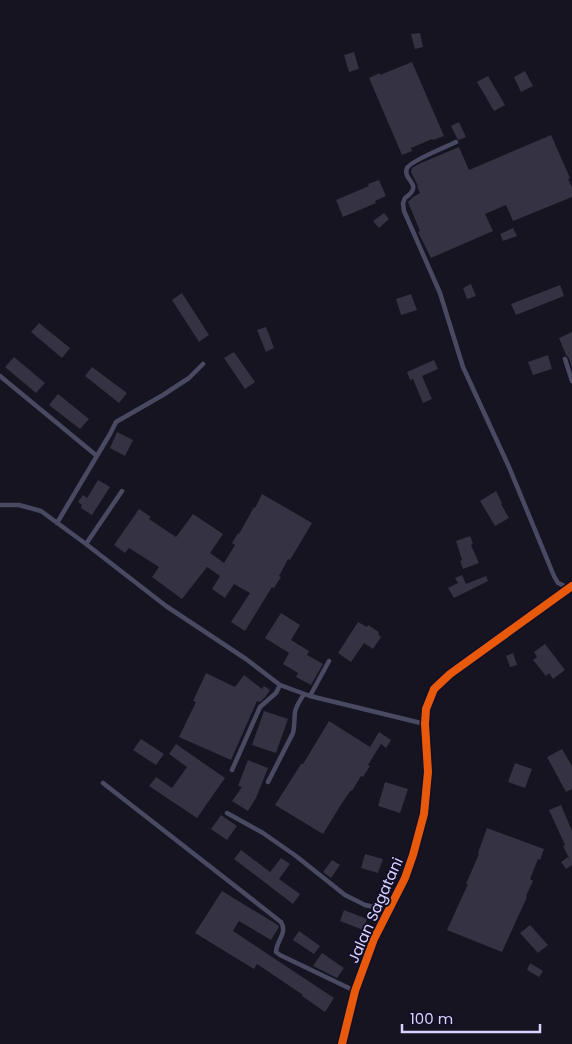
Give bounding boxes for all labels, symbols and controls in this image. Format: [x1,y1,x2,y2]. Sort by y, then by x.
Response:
street label: Jalan Sagatani [342,854,408,966]
scale bar [402,1002,540,1034]
text: 100 m [410,1008,453,1029]

